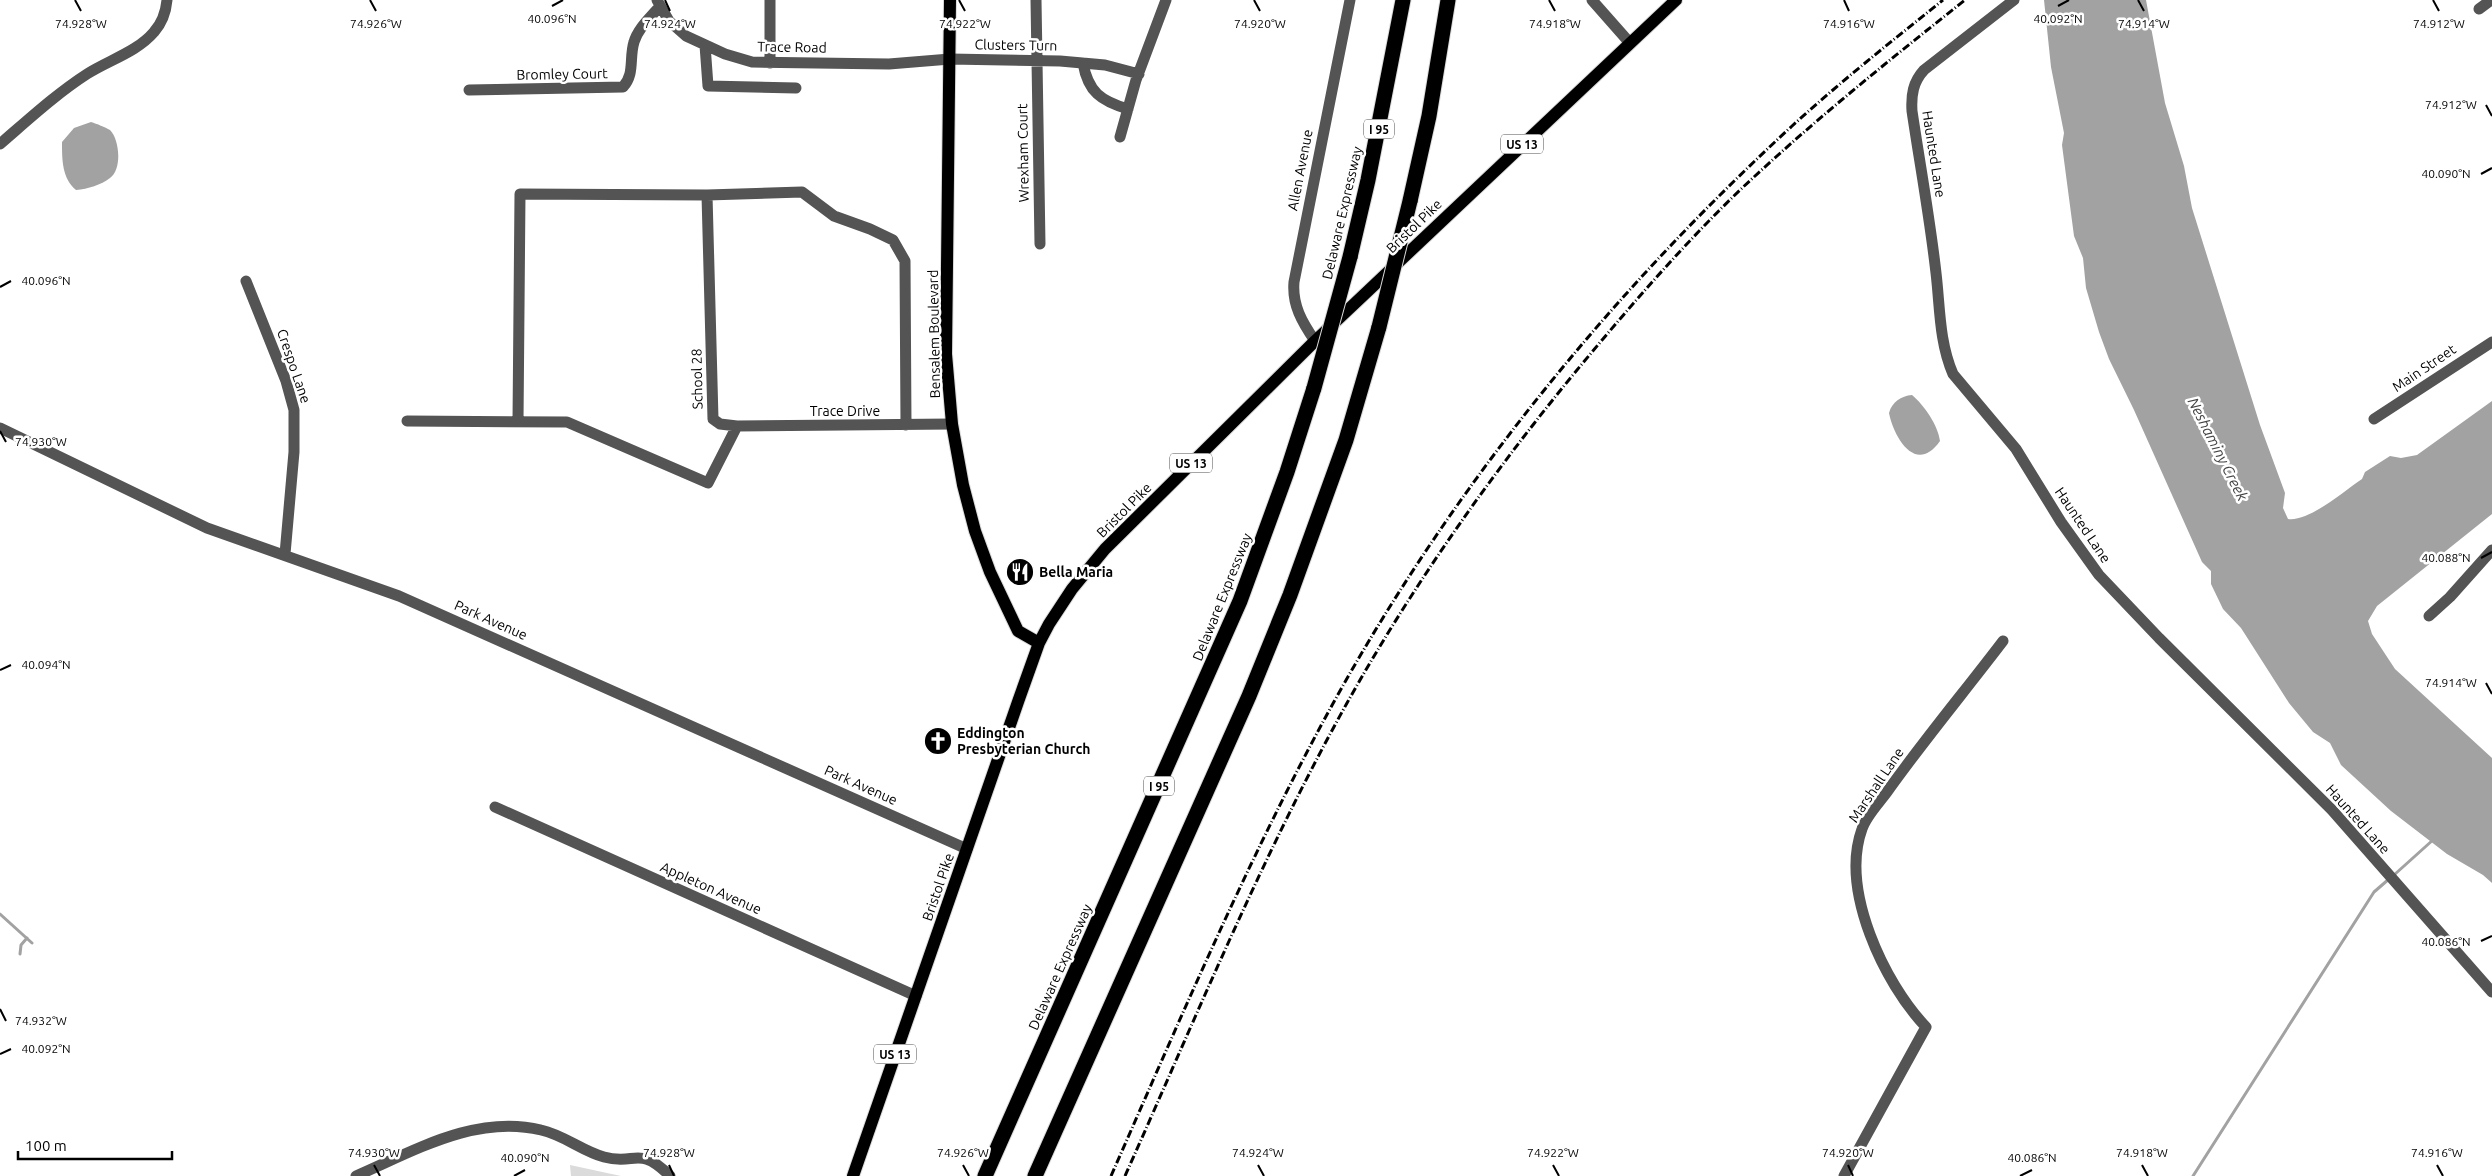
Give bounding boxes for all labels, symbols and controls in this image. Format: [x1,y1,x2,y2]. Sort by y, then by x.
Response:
text: 40.096°N [527,12,577,25]
text: 40.092°N [2033,12,2083,25]
text: 74.928°W [55,17,107,30]
text: 74.926°W [350,17,402,30]
text: 74.924°W [644,17,696,30]
text: 74.922°W [939,17,991,30]
text: 74.920°W [1234,17,1286,30]
text: 74.918°W [1529,17,1581,30]
text: 74.916°W [1823,17,1875,30]
text: 74.914°W [2118,17,2170,30]
text: 74.912°W [2413,17,2465,30]
street label: Clusters Turn [974,36,1058,54]
street label: Trace Road [757,38,827,56]
street label: Bromley Court [516,65,608,83]
text: 74.912°W [2425,98,2477,111]
street label: Wrexham Court [1014,103,1032,203]
street label: Haunted Lane [1919,109,1949,199]
road number: I 95 [1364,120,1394,138]
street label: Allen Avenue [1284,128,1316,212]
road number: US 13 [1501,134,1543,154]
street label: Delaware Expressway [1319,145,1365,281]
text: 40.090°N [2421,167,2471,180]
street label: Bristol Pike [1383,196,1445,256]
street label: Bensalem Boulevard [925,270,943,398]
text: 40.096°N [21,274,71,287]
street label: Crespo Lane [274,327,314,405]
street label: Main Street [2389,341,2459,395]
street label: School 28 [688,348,706,410]
water label: Neshaminy Creek [2185,395,2251,504]
street label: Trace Drive [810,403,880,419]
text: 74.930°W [15,435,67,448]
road number: US 13 [1170,453,1212,472]
street label: Bristol Pike [1093,479,1155,541]
street label: Haunted Lane [2052,484,2114,566]
street label: Delaware Expressway [1189,531,1255,663]
text: 40.088°N [2421,551,2471,564]
restaurant icon: Bella Maria [1005,557,1035,587]
place label: Bella Maria [1039,564,1113,580]
street label: Park Avenue [452,597,530,643]
text: 40.094°N [21,658,71,671]
text: 74.914°W [2425,676,2477,689]
place label: Eddington Presbyterian Church [957,725,1091,757]
church icon: Eddington Presbyterian Church [923,726,953,756]
street label: Marshall Lane [1845,745,1907,825]
street label: Park Avenue [822,762,900,808]
road number: I 95 [1144,776,1174,796]
street label: Haunted Lane [2323,781,2393,857]
street label: Bristol Pike [919,851,957,923]
street label: Appleton Avenue [658,859,764,917]
street label: Delaware Expressway [1025,901,1095,1032]
text: 40.086°N [2421,935,2471,948]
text: 74.932°W [15,1014,67,1027]
text: 40.092°N [21,1042,71,1055]
road number: US 13 [874,1044,916,1064]
scale bar [18,1128,171,1160]
text: 100 m [25,1137,67,1154]
text: 74.930°W [348,1146,400,1159]
text: 74.928°W [643,1146,695,1159]
text: 74.926°W [937,1146,989,1159]
text: 74.924°W [1232,1146,1284,1159]
text: 74.922°W [1527,1146,1579,1159]
text: 74.920°W [1822,1146,1874,1159]
text: 74.918°W [2116,1146,2168,1159]
text: 74.916°W [2411,1146,2463,1159]
text: 40.090°N [500,1151,550,1164]
text: 40.086°N [2007,1151,2057,1164]

